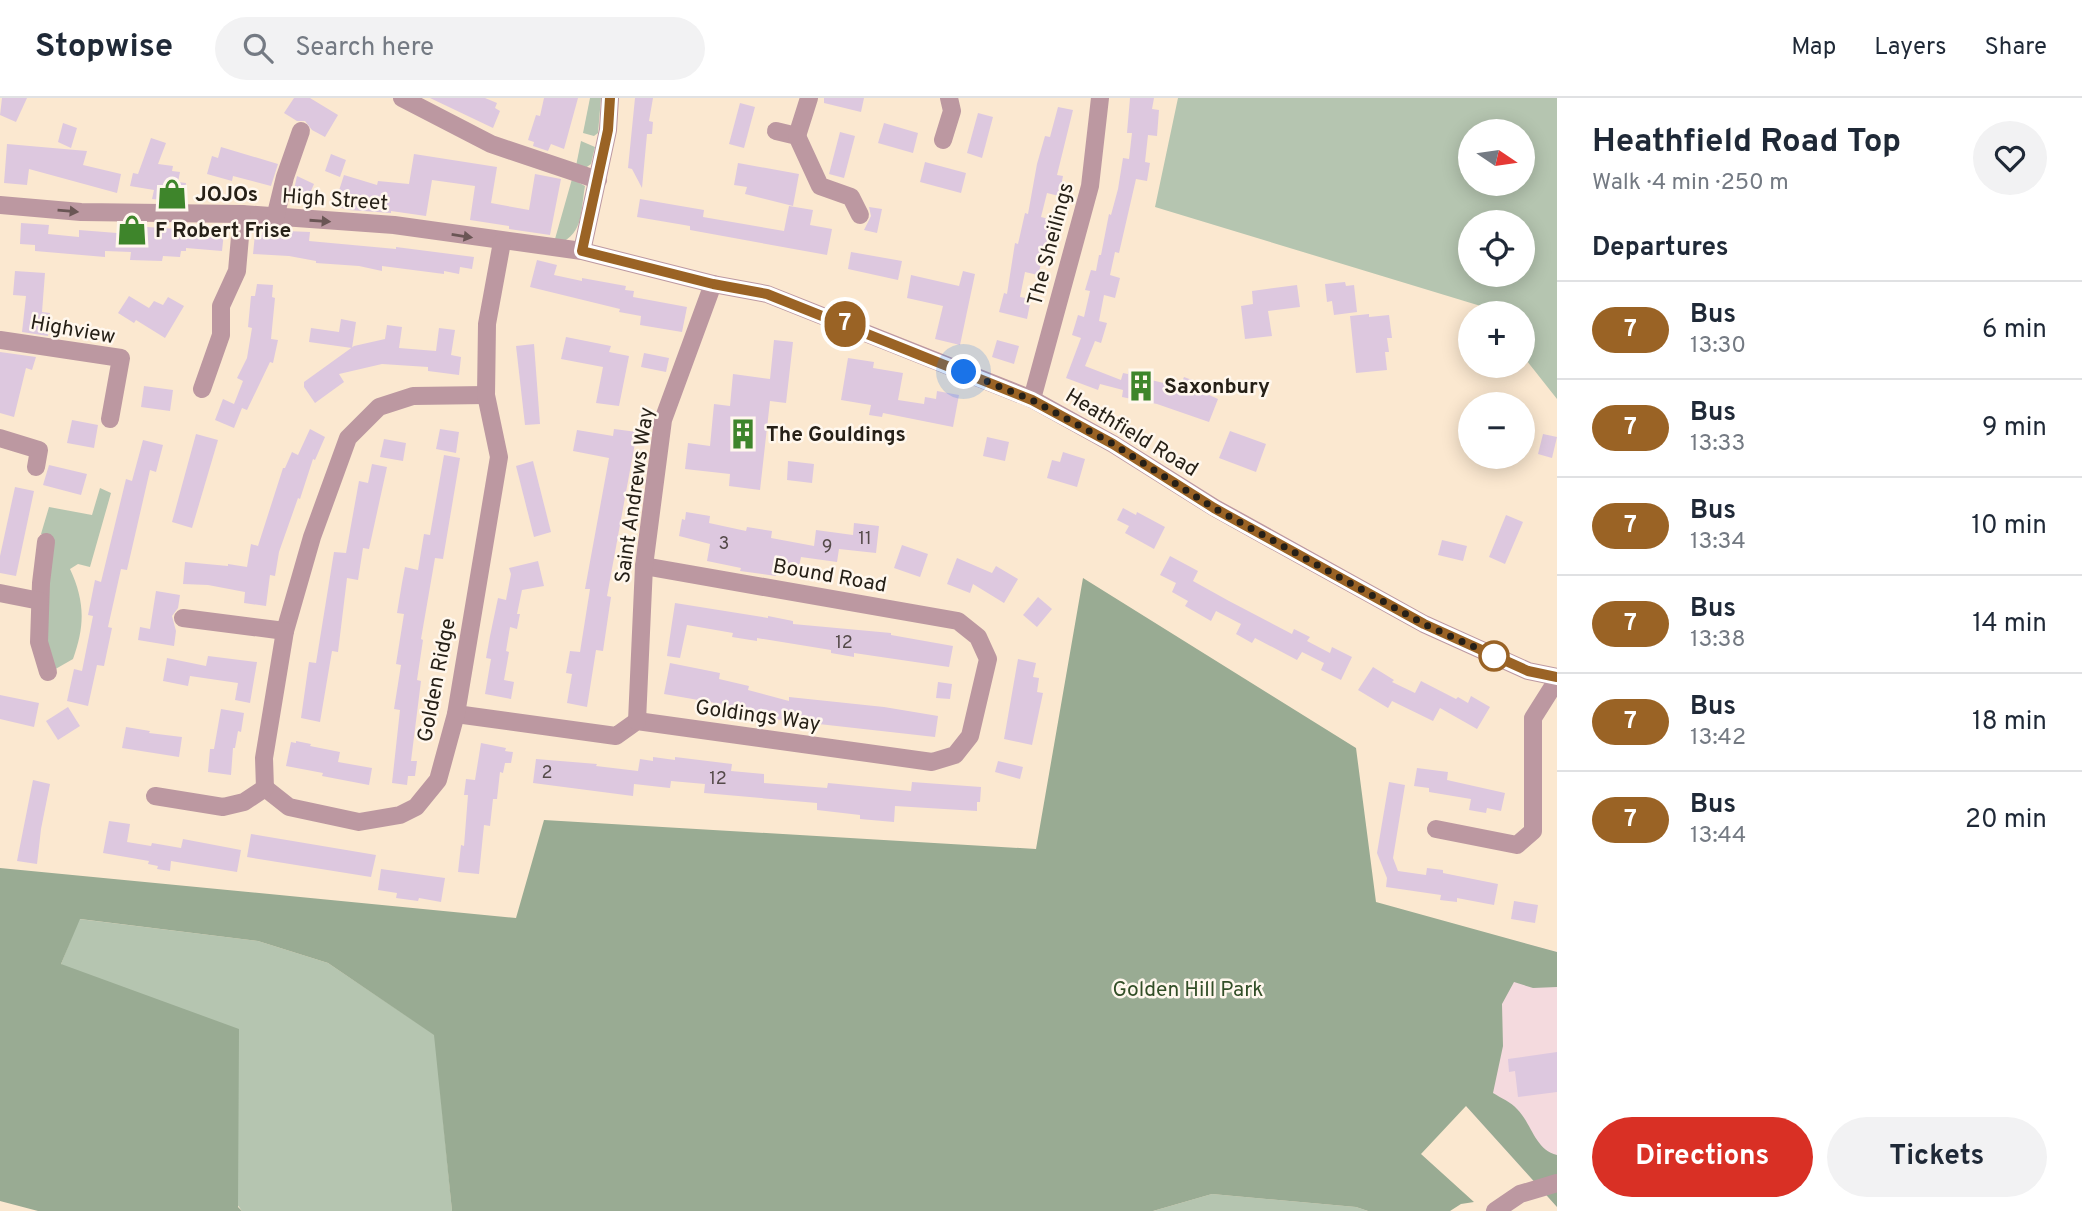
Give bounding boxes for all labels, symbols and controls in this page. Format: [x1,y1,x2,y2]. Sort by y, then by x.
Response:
search box [215,17,705,80]
text: Stopwise [35,27,173,69]
icon: search [239,29,277,67]
text: Search here [295,32,434,65]
text: Map [1791,33,1836,63]
text: Layers [1874,33,1946,63]
text: Share [1984,33,2047,63]
north arrow [1458,119,1535,196]
map controls [1458,119,1535,469]
button: heart [1973,121,2047,195]
text: Heathfield Road Top [1592,122,1901,164]
text: Walk · 4 min · 250 m [1592,169,1789,198]
shop icon: JOJOs [155,177,189,211]
street label: The Sheilings [1022,180,1081,309]
place label: JOJOs [195,182,258,209]
street label: High Street [281,183,389,218]
one-way arrow [57,206,79,217]
button: locate [1458,210,1535,287]
shop icon: F Robert Frise [115,213,149,247]
one-way arrow [309,215,331,226]
place label: F Robert Frise [155,218,291,245]
one-way arrow [451,231,473,242]
text: Departures [1592,232,1729,265]
text: Bus [1690,299,1736,332]
line badge: 7 [822,301,868,347]
button: + [1458,301,1535,378]
text: 7 [839,309,851,339]
street label: Highview [28,310,117,351]
text: 6 min [1982,314,2047,347]
text: 7 [1624,315,1637,345]
text: 13:30 [1690,332,1746,361]
your location [946,354,981,389]
building icon: Saxonbury [1124,369,1158,403]
place label: Saxonbury [1164,374,1270,401]
street label: Heathfield Road [1060,383,1203,484]
button: − [1458,392,1535,469]
text: Bus [1690,397,1736,430]
street label: Saint Andrews Way [610,405,661,585]
text: 9 min [1982,412,2047,445]
text: 7 [1624,413,1637,443]
building icon: The Gouldings [726,417,760,451]
place label: The Gouldings [766,422,906,449]
text: 13:33 [1690,430,1745,459]
text: Bus [1690,495,1736,528]
text: 10 min [1971,510,2047,543]
text: 7 [1624,511,1637,541]
house number: 11 [858,528,872,551]
text: 13:34 [1690,528,1746,557]
house number: 3 [719,533,729,556]
house number: 9 [822,536,832,559]
street label: Bound Road [771,553,889,600]
text: Bus [1690,593,1736,626]
text: 14 min [1972,608,2047,641]
text: 7 [1624,609,1637,639]
street label: Golden Ridge [412,616,463,745]
text: 13:38 [1690,626,1746,655]
house number: 12 [835,632,853,655]
unlabelled marker [1479,641,1509,671]
text: Bus [1690,691,1736,724]
street label: Goldings Way [693,694,822,739]
text: 18 min [1972,706,2047,739]
text: 7 [1624,707,1637,737]
text: 13:42 [1690,724,1746,753]
house number: 2 [541,762,553,785]
house number: 12 [709,768,727,791]
text: Bus [1690,789,1736,822]
text: 20 min [1965,804,2047,837]
text: 7 [1624,805,1637,835]
text: 13:44 [1690,822,1746,851]
park label: Golden Hill Park [1112,977,1264,1004]
button: Directions [1592,1117,1813,1197]
button: Tickets [1827,1117,2047,1197]

